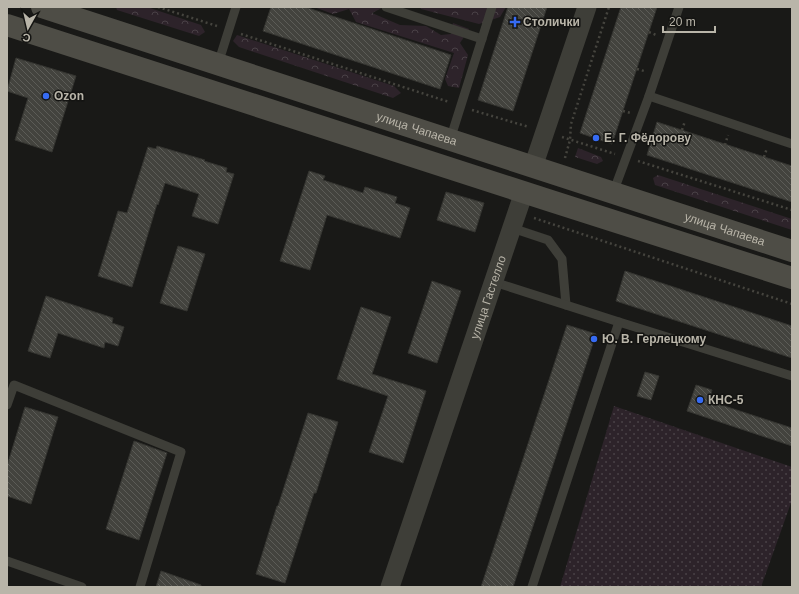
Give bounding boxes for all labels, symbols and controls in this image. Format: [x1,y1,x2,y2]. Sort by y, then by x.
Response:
north arrow [8,8,48,48]
scale bar [663,8,715,34]
place label: Столички [523,15,580,29]
text: 20 m [669,15,696,29]
marker: Столички [510,17,520,27]
text: С [22,31,31,44]
place label: Ozon [54,89,84,103]
marker: Ozon [41,91,51,101]
street label: улица Чапаева [375,109,459,149]
place label: Е. Г. Фёдорову [604,131,691,145]
marker: Е. Г. Фёдорову [591,133,601,143]
street label: улица Чапаева [683,209,767,249]
street label: улица Гастелло [468,253,509,341]
place label: Ю. В. Герлецкому [602,332,707,346]
marker: Ю. В. Герлецкому [589,334,599,344]
place label: КНС-5 [708,393,744,407]
marker: КНС-5 [695,395,705,405]

